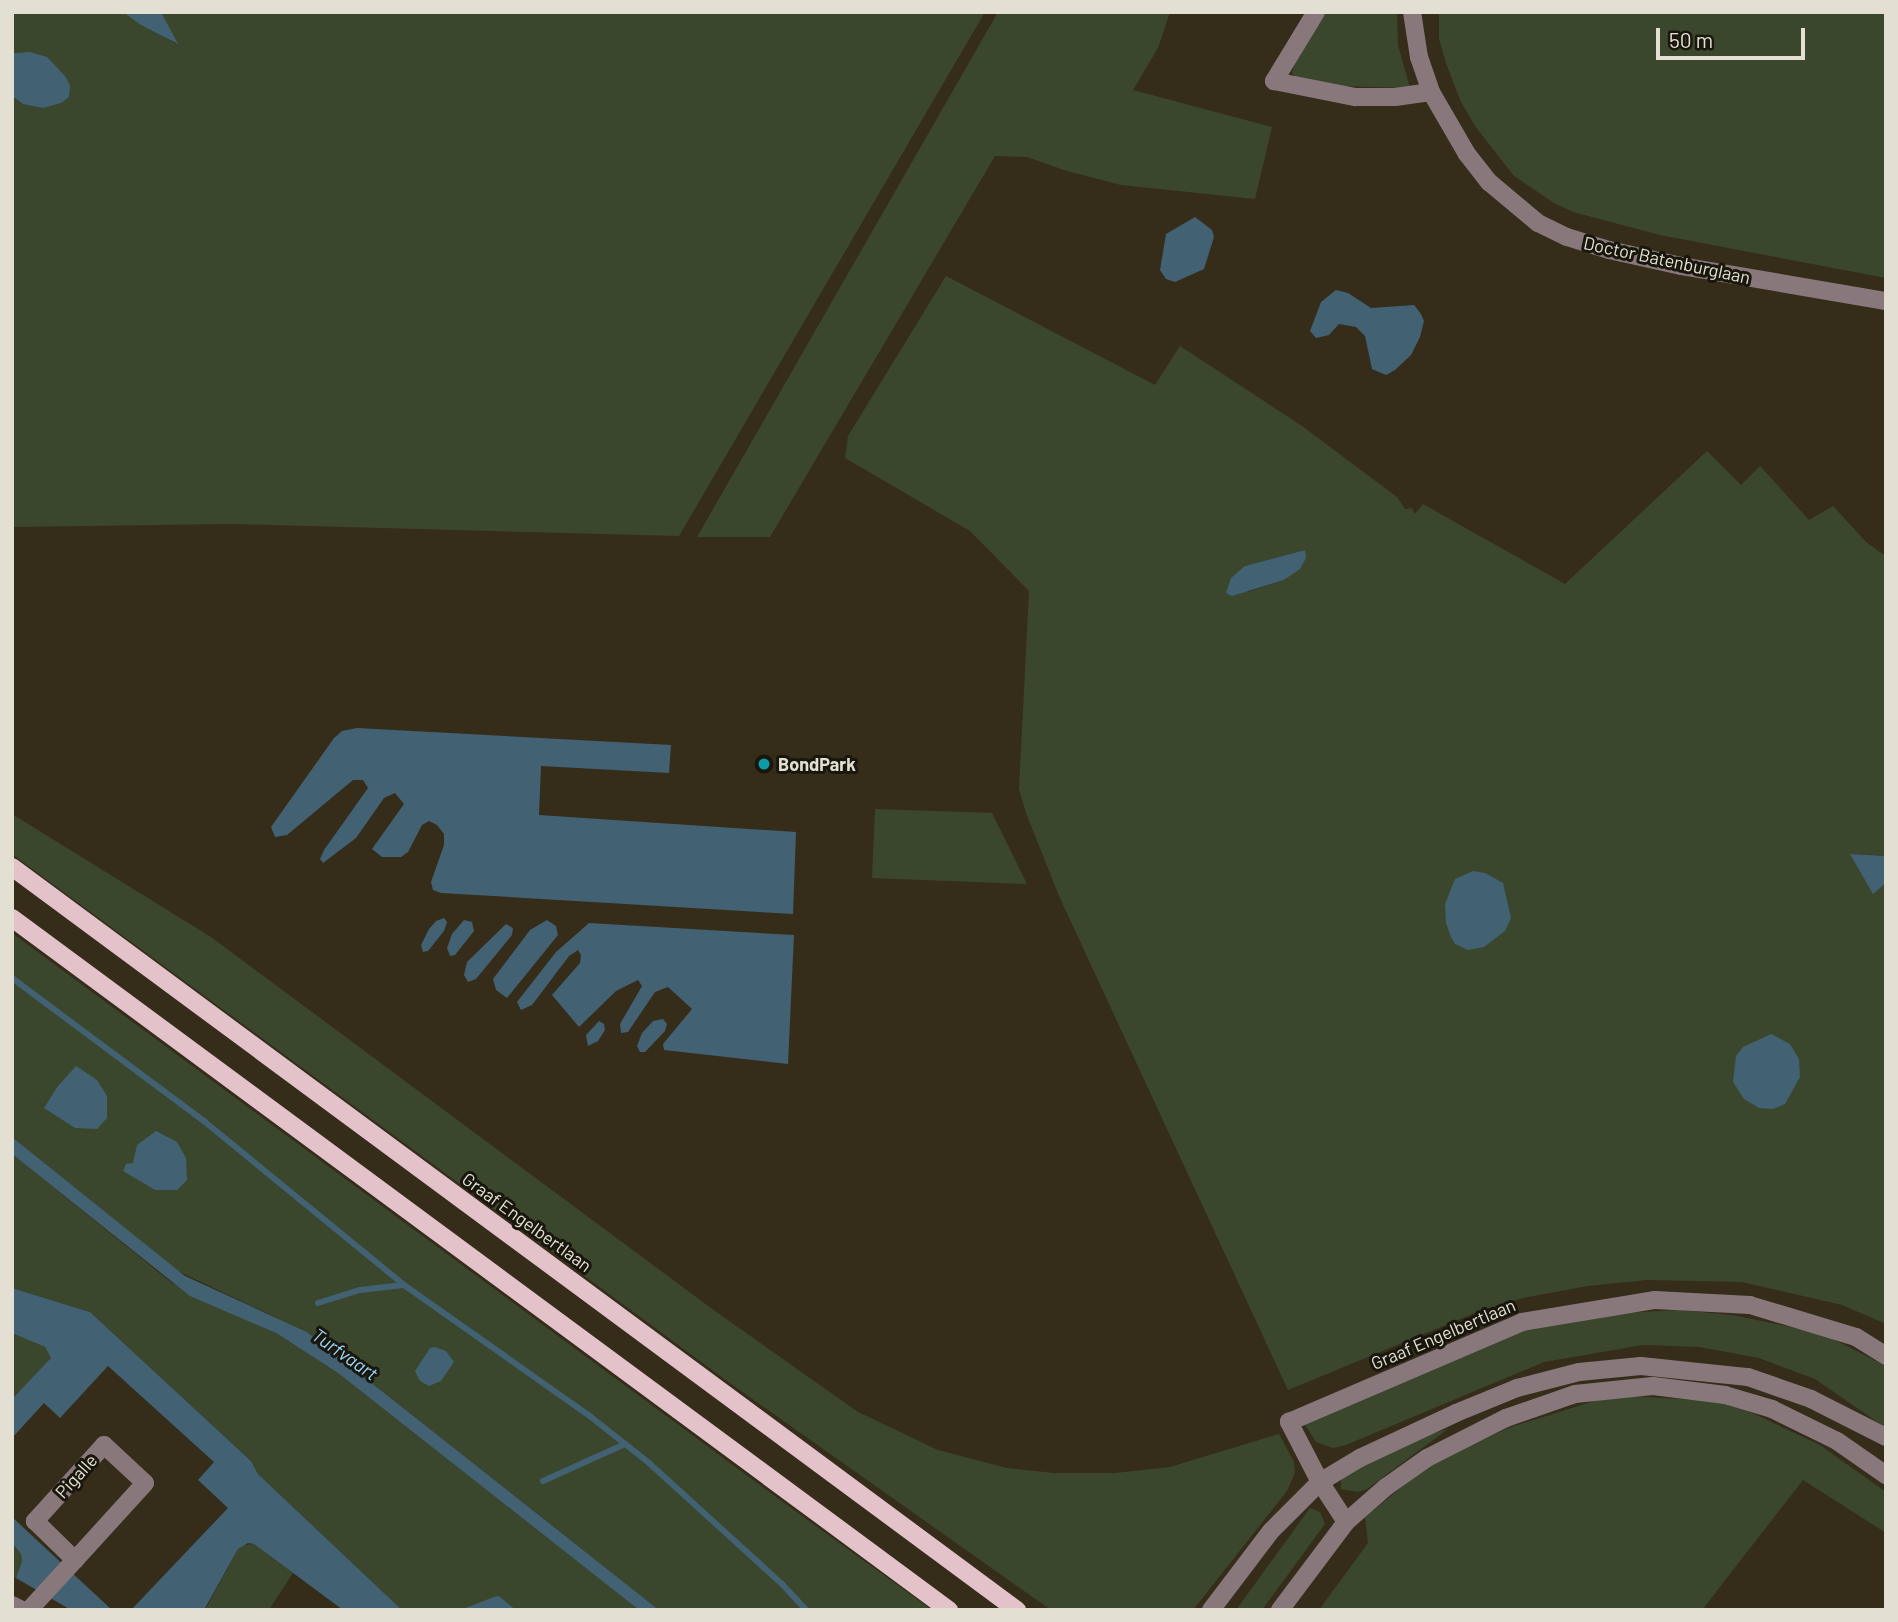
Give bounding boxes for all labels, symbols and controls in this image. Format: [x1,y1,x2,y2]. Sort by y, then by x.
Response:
scale bar [1660,14,1809,58]
text: 50 m [1669,27,1713,52]
street label: Doctor Batenburglaan [1582,232,1752,288]
place label: BondPark [778,753,856,775]
marker: BondPark [756,756,772,772]
street label: Graaf Engelbertlaan [458,1168,596,1276]
street label: Graaf Engelbertlaan [1368,1294,1518,1374]
water label: Turfvaart [308,1323,382,1385]
street label: Pigalle [51,1449,101,1503]

